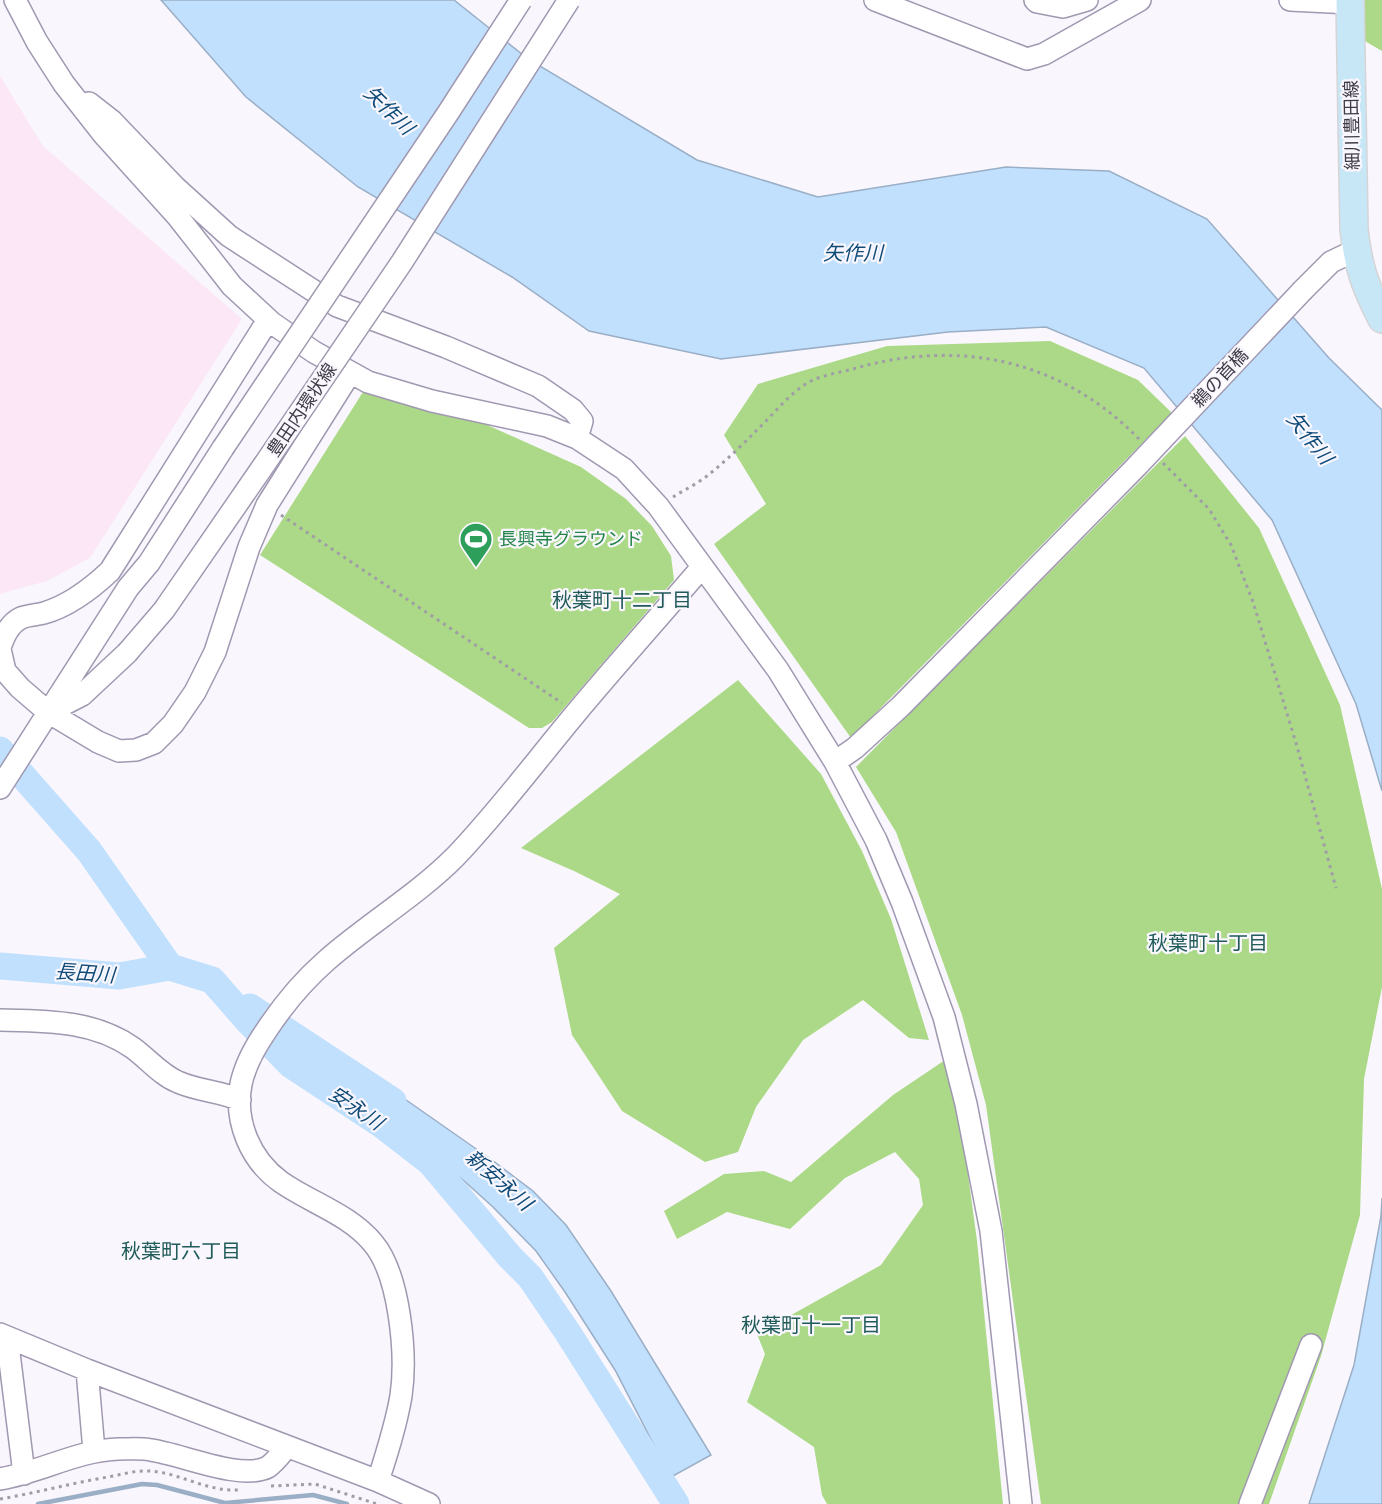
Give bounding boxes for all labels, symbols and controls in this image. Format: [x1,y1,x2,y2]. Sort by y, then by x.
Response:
water label: 矢作川 [358,79,422,142]
street label: 細川豊田線 [1338,80,1364,170]
water label: 矢作川 [823,239,885,266]
street label: 鵜の首橋 [1186,343,1253,412]
street label: 豊田内環状線 [261,358,341,461]
water label: 矢作川 [1281,406,1341,471]
sports icon: 長興寺グラウンド [458,521,494,568]
place label: 長興寺グラウンド [499,526,643,550]
district label: 秋葉町十二丁目 [552,586,692,613]
district label: 秋葉町十丁目 [1148,929,1268,956]
water label: 長田川 [54,957,118,988]
water label: 安永川 [324,1080,390,1137]
water label: 新安永川 [460,1143,540,1217]
district label: 秋葉町六丁目 [121,1237,241,1264]
district label: 秋葉町十一丁目 [741,1311,881,1338]

